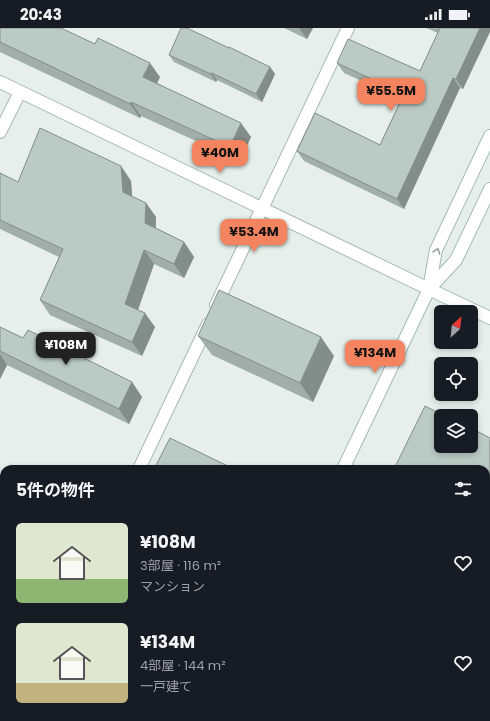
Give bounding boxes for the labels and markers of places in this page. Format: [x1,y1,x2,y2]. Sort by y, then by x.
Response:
pin: ¥55.5M [358,78,424,112]
pin: ¥40M [196,140,244,174]
pin: ¥53.4M [221,219,287,253]
pin: ¥108M [38,332,94,366]
pin: ¥134M [347,340,403,374]

